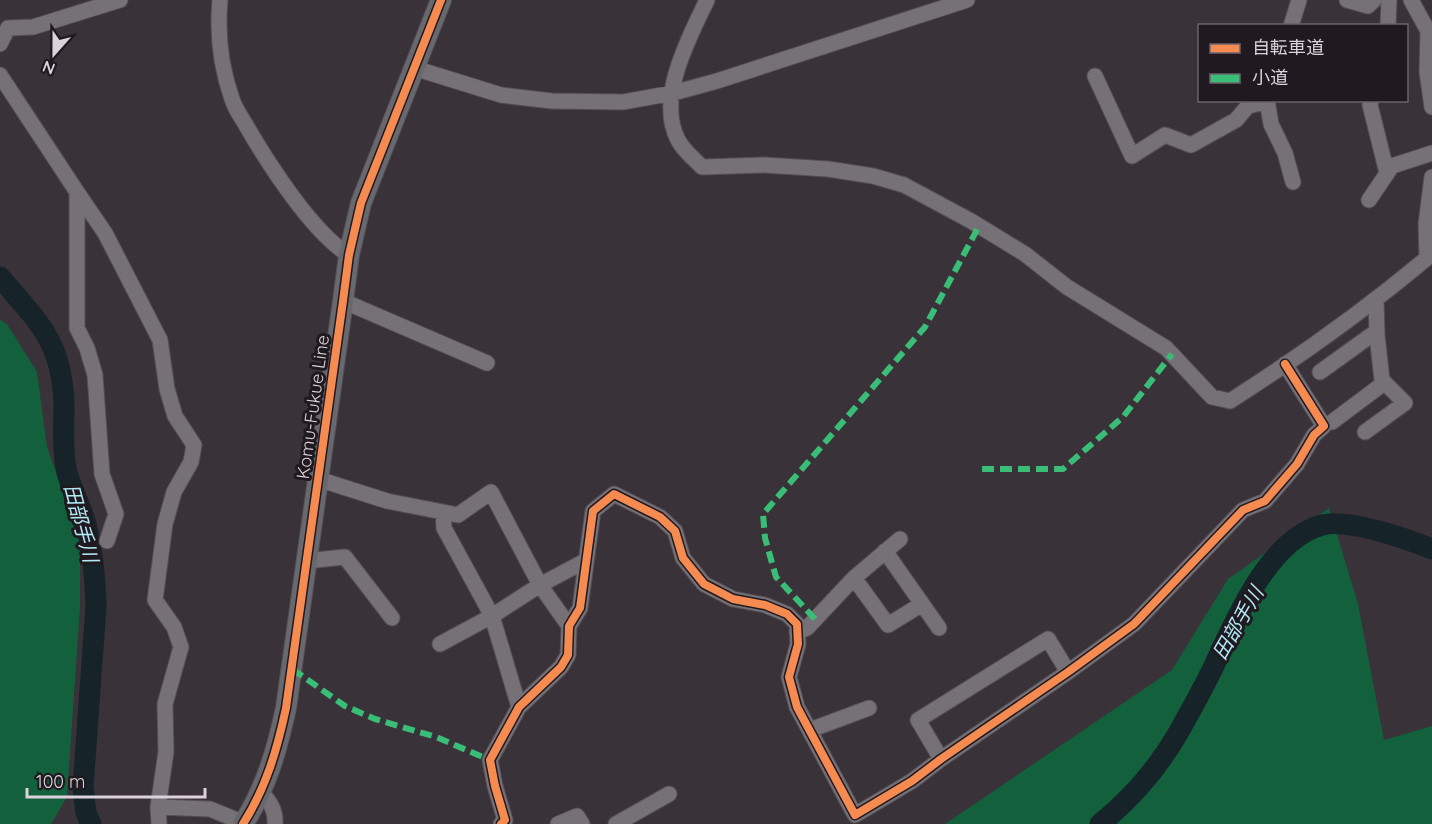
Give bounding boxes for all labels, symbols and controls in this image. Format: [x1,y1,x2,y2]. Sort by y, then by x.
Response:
north arrow [24,24,84,84]
legend [1198,24,1408,102]
text: 自転車道 [1252,36,1324,59]
text: N [40,57,58,79]
text: 小道 [1252,66,1288,89]
street label: Komu-Fukue Line [291,333,334,481]
water label: 田部手川 [59,481,104,567]
water label: 田部手川 [1207,580,1269,664]
scale bar [27,761,206,799]
text: 100 m [36,770,85,793]

